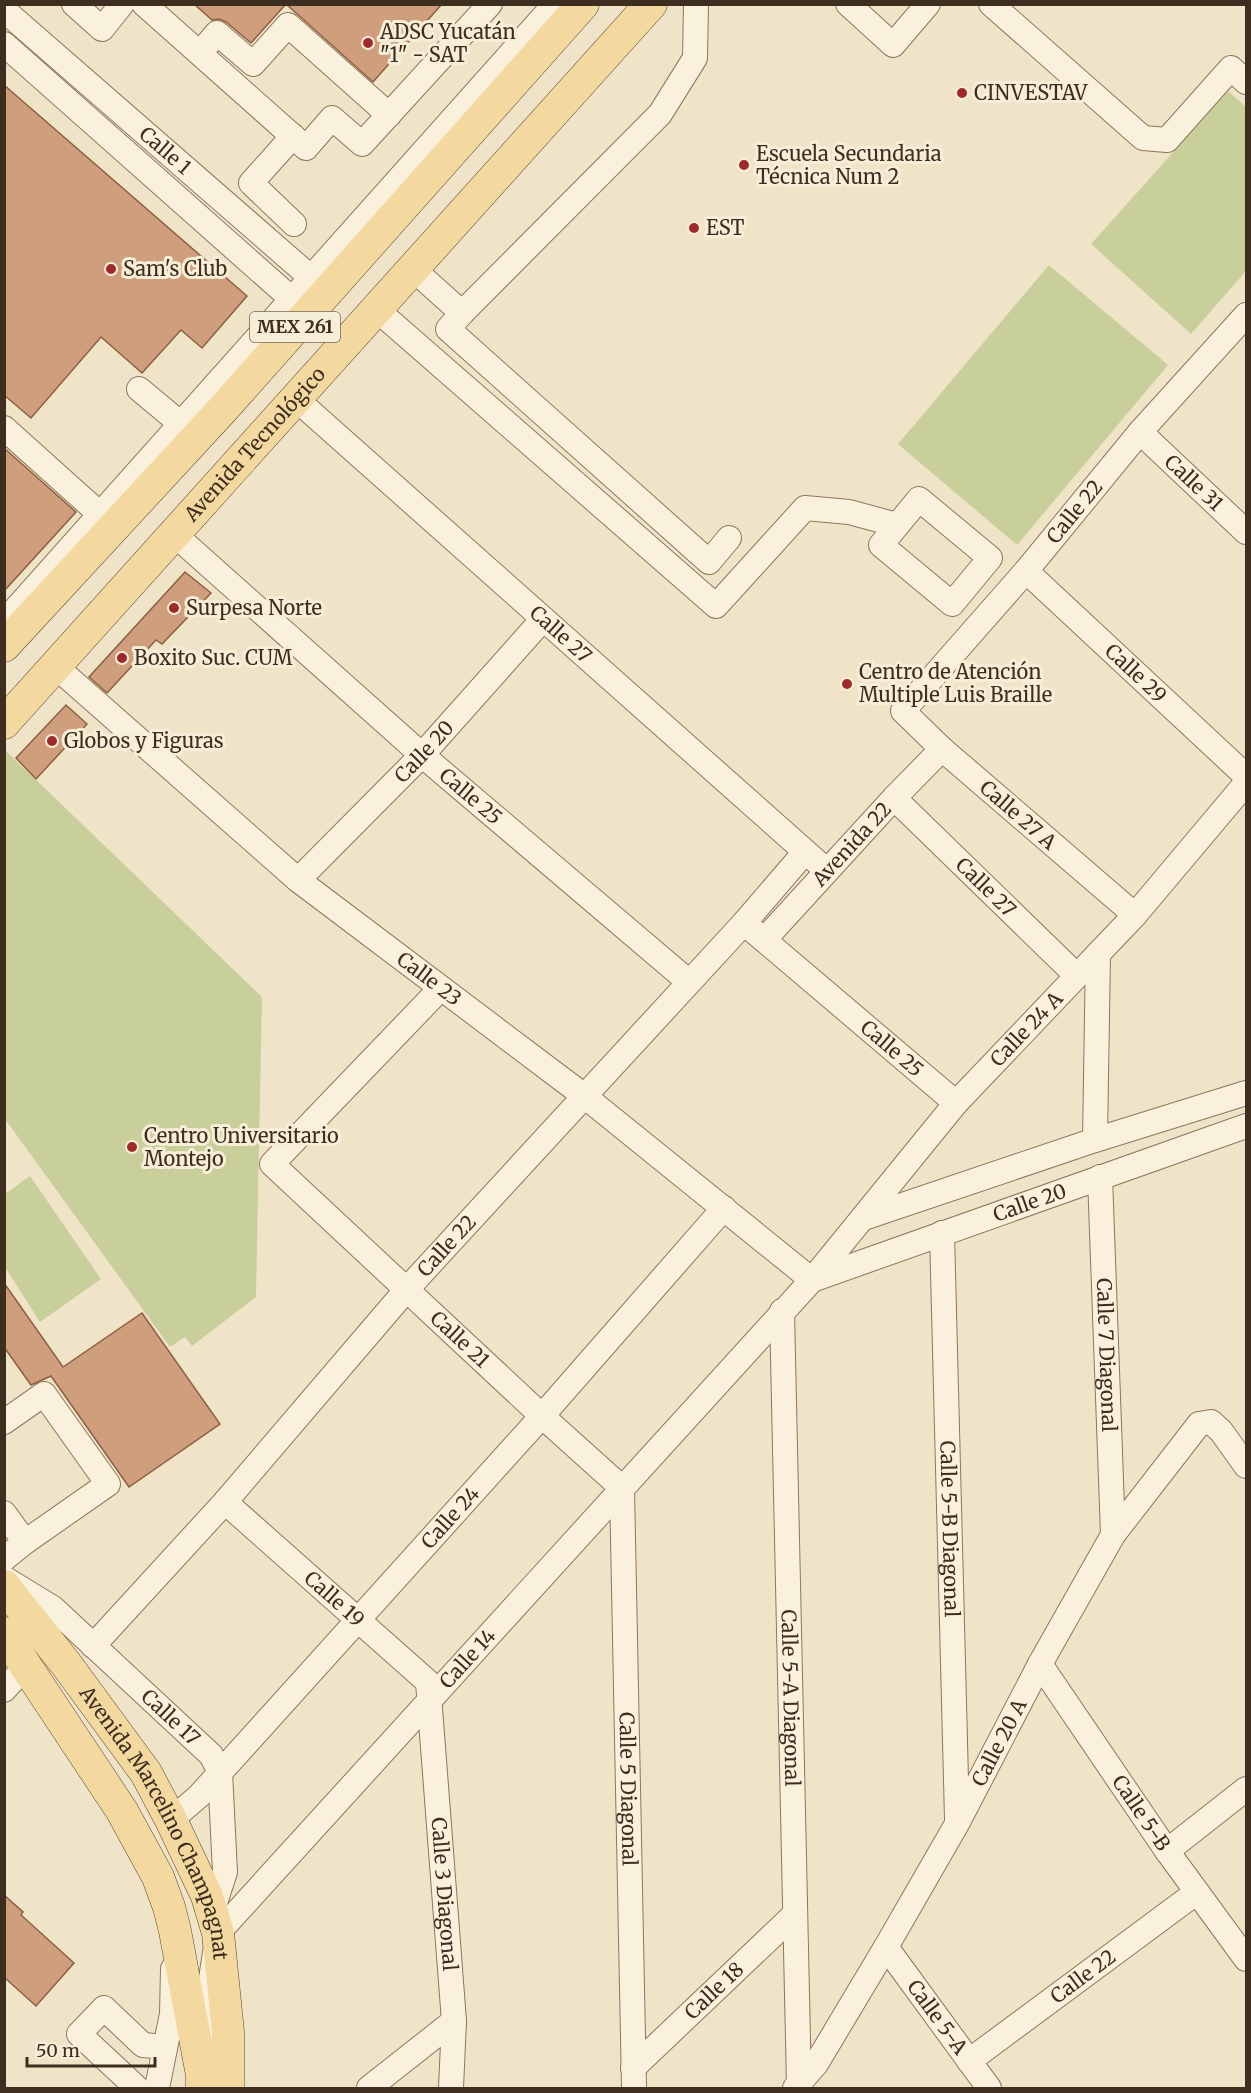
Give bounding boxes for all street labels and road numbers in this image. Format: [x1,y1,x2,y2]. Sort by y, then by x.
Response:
street label: Calle 1 [135,121,197,180]
road number: MEX 261 [250,312,340,342]
street label: Avenida Tecnológico [178,361,331,527]
street label: Calle 31 [1160,449,1229,516]
street label: Calle 22 [1041,474,1108,548]
street label: Calle 27 [525,600,597,668]
street label: Calle 29 [1100,638,1172,708]
street label: Calle 20 [389,715,459,788]
street label: Calle 25 [434,762,507,830]
street label: Calle 27 A [975,775,1062,855]
street label: Avenida 22 [806,797,896,892]
street label: Calle 27 [951,852,1021,922]
street label: Calle 23 [392,946,467,1011]
street label: Calle 24 A [984,985,1068,1071]
street label: Calle 25 [856,1015,929,1082]
street label: Calle 20 [990,1178,1070,1227]
street label: Calle 22 [412,1210,481,1282]
street label: Calle 7 Diagonal [1092,1277,1122,1432]
street label: Calle 21 [425,1305,495,1373]
street label: Calle 5-B Diagonal [935,1440,965,1618]
street label: Calle 24 [415,1481,484,1554]
street label: Calle 19 [299,1565,370,1632]
street label: Calle 5-A Diagonal [777,1609,805,1787]
street label: Calle 14 [434,1623,501,1693]
street label: Avenida Marcelino Champagnat [74,1680,234,1961]
street label: Calle 17 [136,1684,205,1750]
street label: Calle 20 A [966,1694,1032,1790]
street label: Calle 5 Diagonal [614,1712,643,1866]
street label: Calle 5-B [1107,1770,1176,1855]
street label: Calle 3 Diagonal [426,1816,463,1972]
street label: Calle 22 [1045,1944,1120,2008]
street label: Calle 18 [679,1957,749,2024]
street label: Calle 5-A [902,1975,974,2060]

